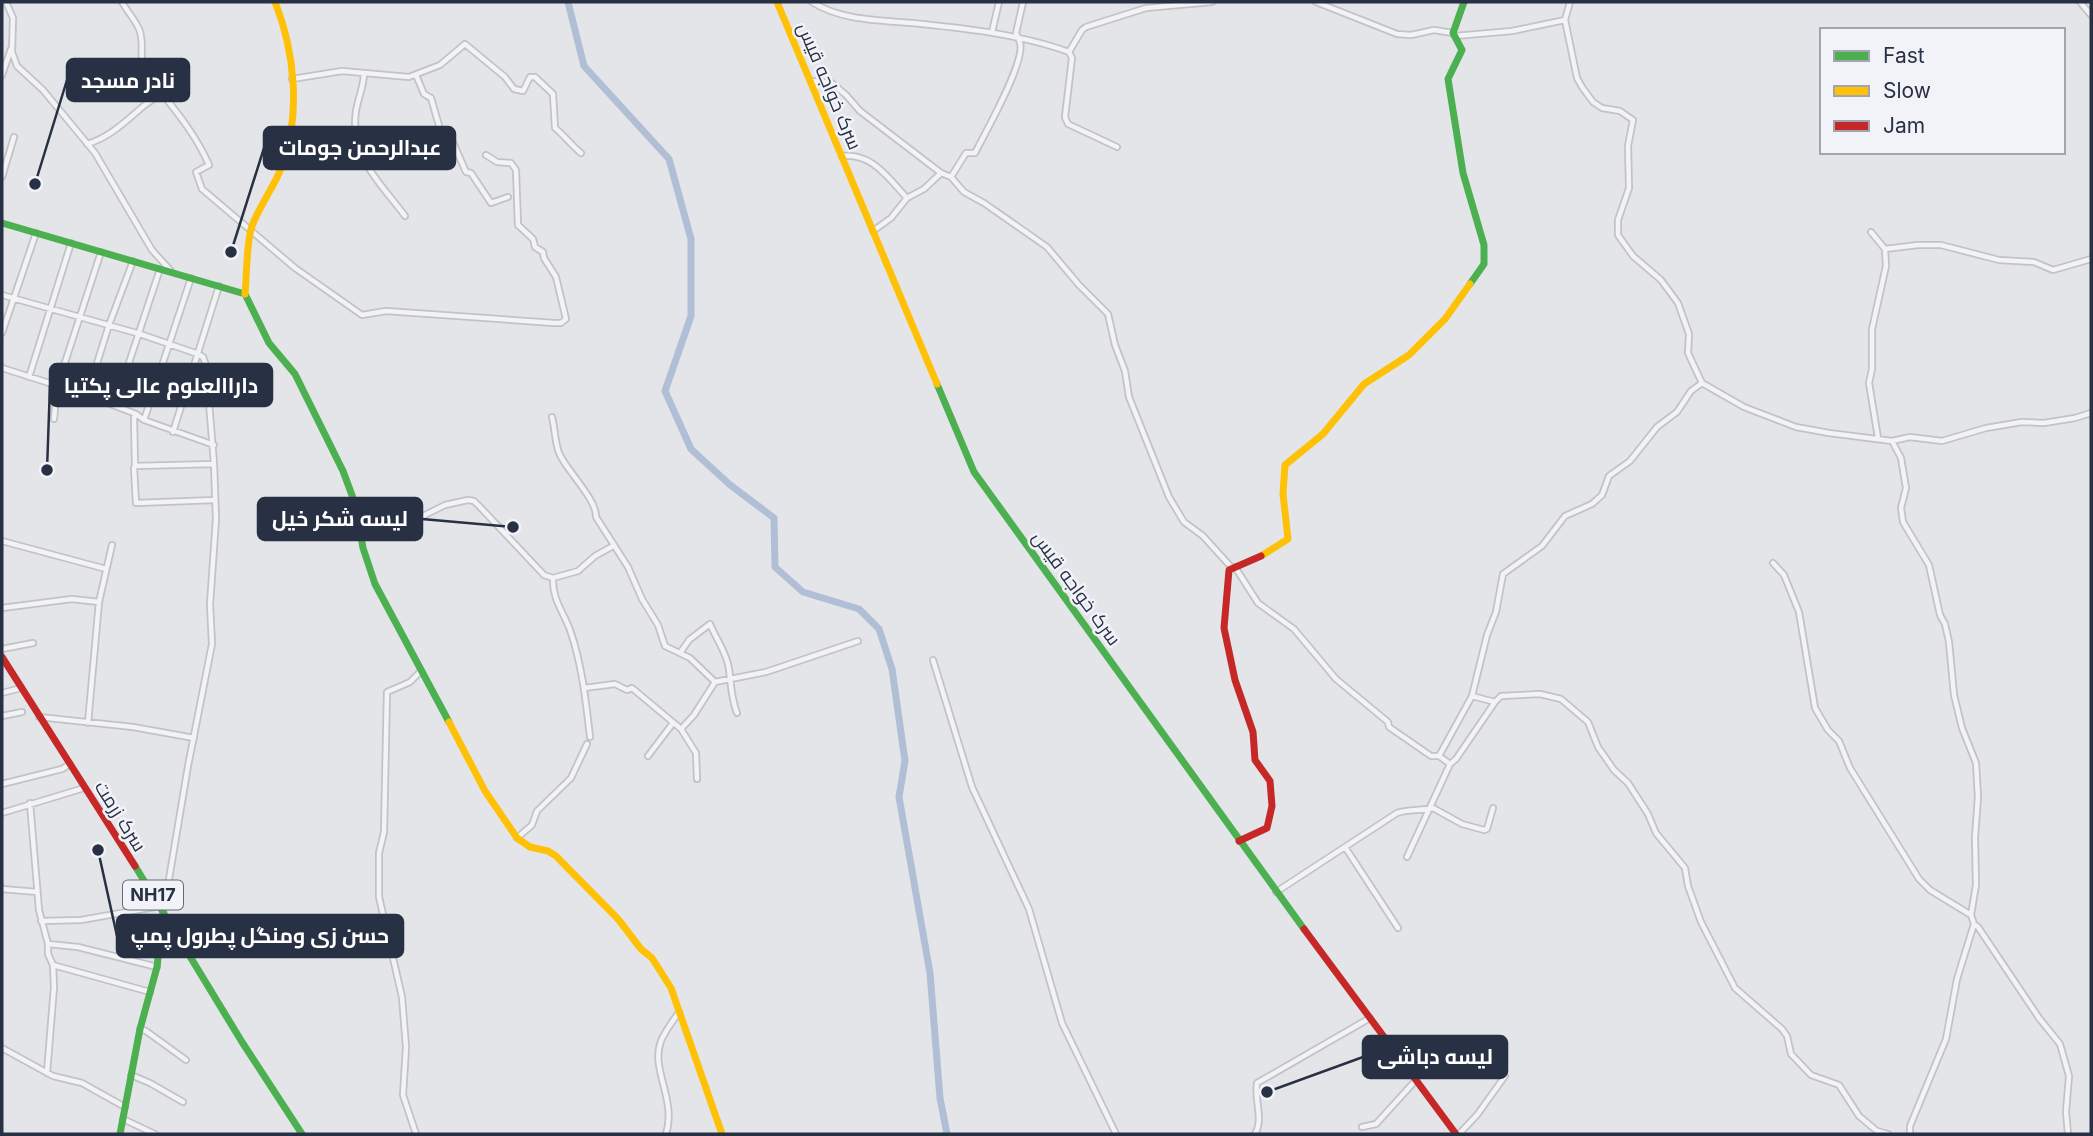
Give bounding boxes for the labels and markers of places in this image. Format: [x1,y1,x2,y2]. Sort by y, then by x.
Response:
callout: نادر مسجد [67,59,189,101]
callout: عبدالرحمن جومات [264,127,455,169]
callout: داراالعلوم عالی پکتیا [50,364,272,406]
callout: لیسه شکر خیل [258,498,422,540]
callout: حسن زی ومنگل پطرول پمپ [117,915,403,957]
callout: لیسه دباشی [1363,1036,1507,1078]

